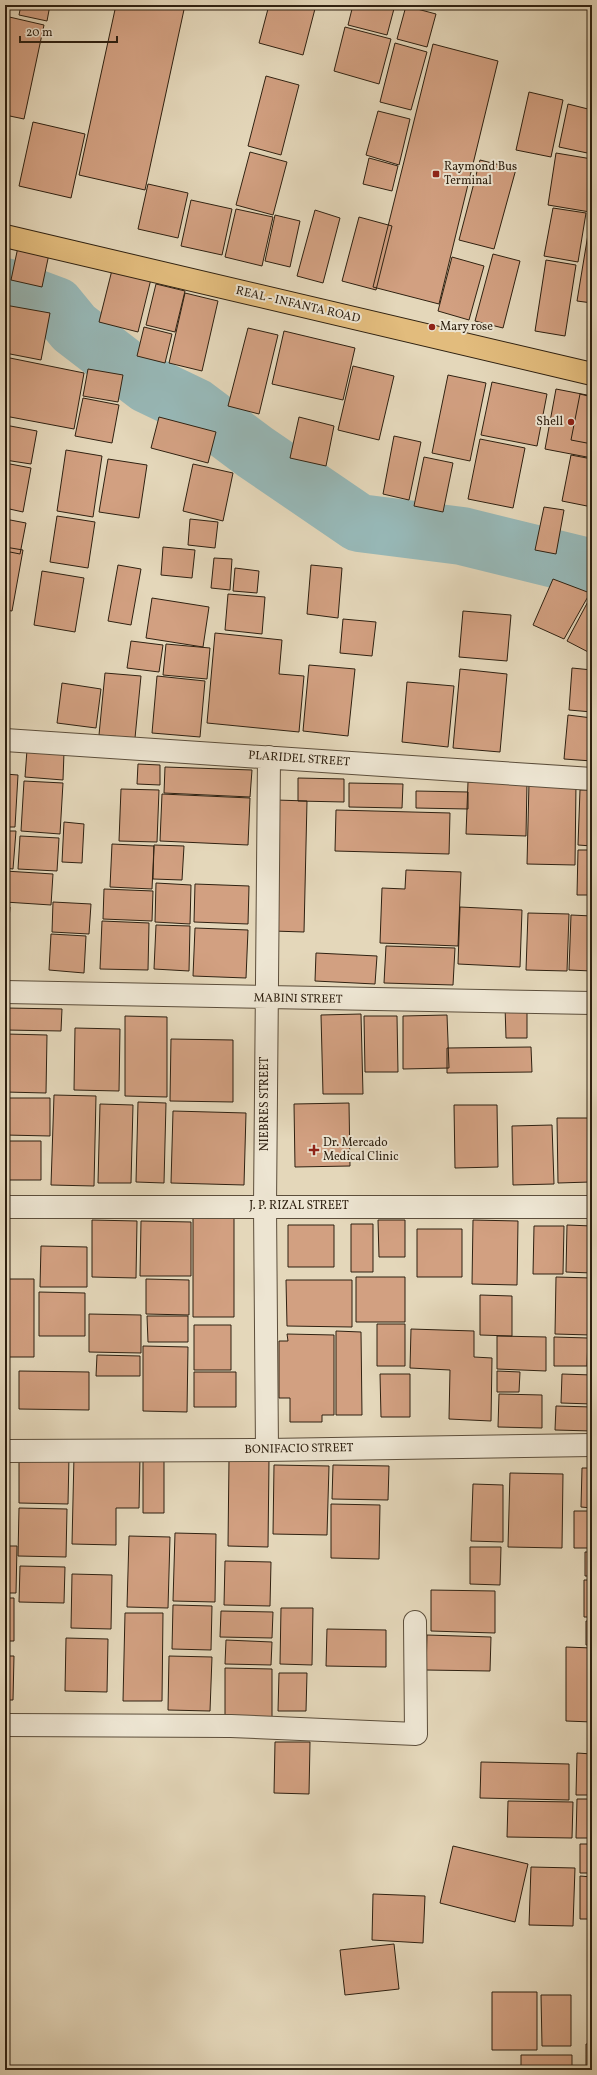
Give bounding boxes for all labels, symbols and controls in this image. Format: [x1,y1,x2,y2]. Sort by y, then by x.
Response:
scale bar [20,18,117,44]
text: 20 m [26,25,53,41]
place label: Raymond Bus Terminal [444,159,517,189]
marker: Raymond Bus Terminal [431,169,441,179]
street label: REAL - INFANTA ROAD [234,283,362,327]
place label: Mary rose [440,319,493,335]
marker: Mary rose [427,322,437,332]
place label: Shell [536,414,563,430]
marker: Shell [566,417,576,427]
street label: PLARIDEL STREET [248,747,350,771]
street label: MABINI STREET [253,990,343,1008]
street label: NIEBRES STREET [257,1057,273,1151]
place label: Dr. Mercado Medical Clinic [323,1135,399,1165]
marker: Dr. Mercado Medical Clinic [308,1144,320,1156]
street label: J. P. RIZAL STREET [249,1198,349,1214]
street label: BONIFACIO STREET [244,1440,354,1458]

